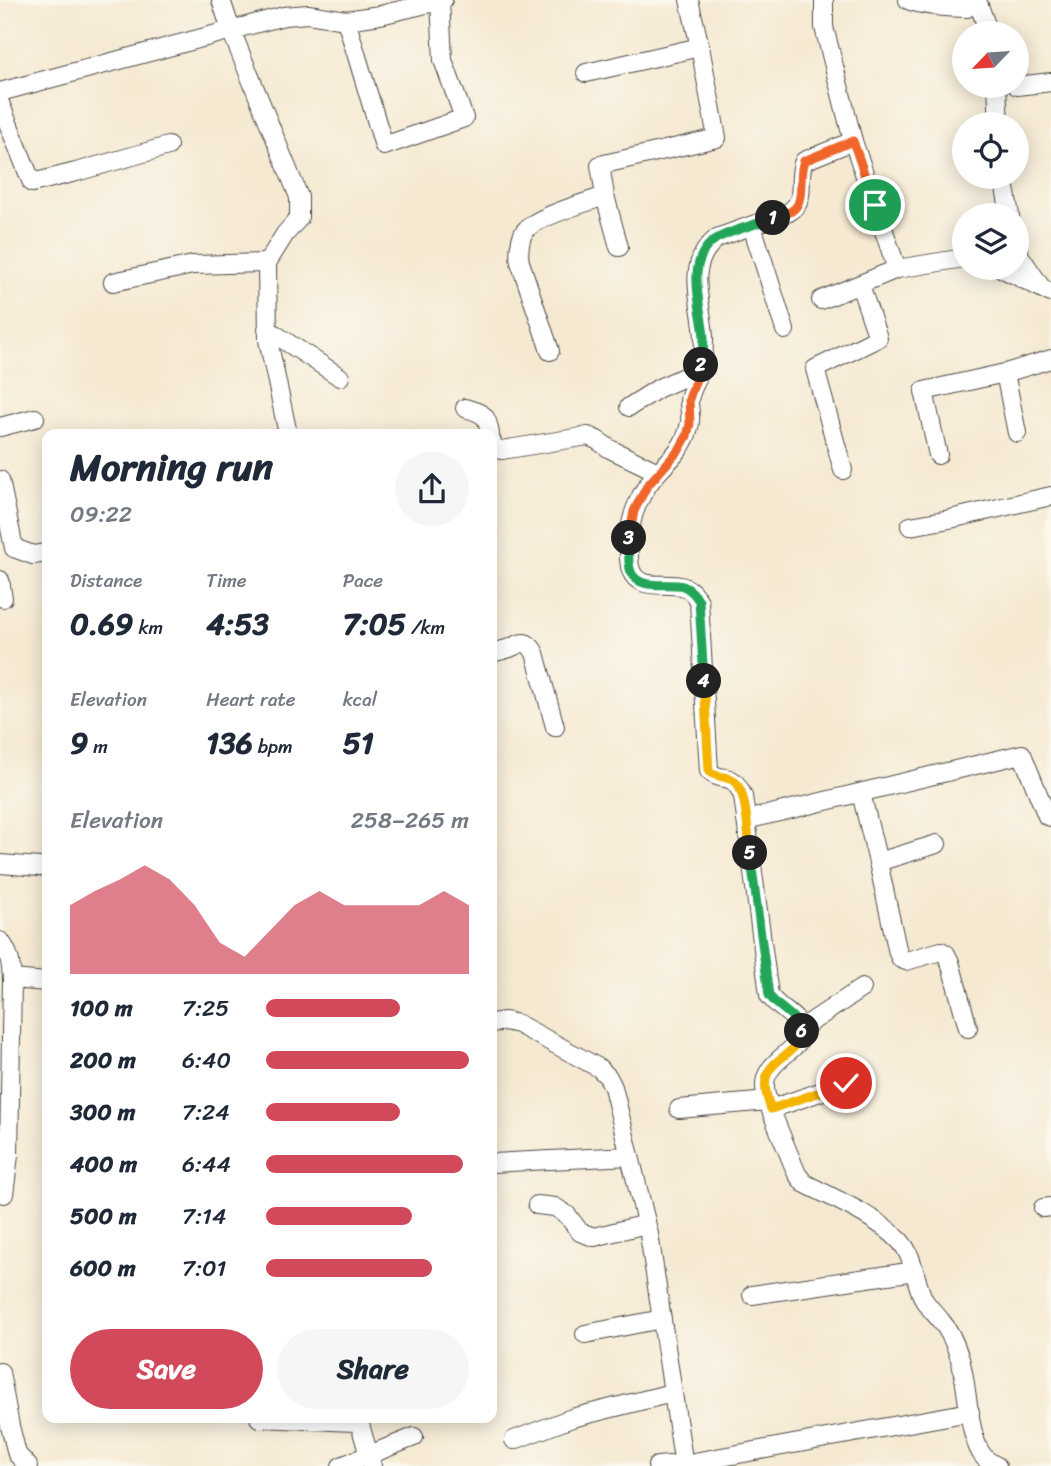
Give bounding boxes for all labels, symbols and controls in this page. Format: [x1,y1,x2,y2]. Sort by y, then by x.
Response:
north arrow [952,21,1029,98]
map controls [952,21,1029,280]
button: locate [952,112,1029,189]
pin [845,175,905,235]
icon: arrive [856,186,894,224]
pin: 1 [756,200,790,235]
text: 1 [768,201,777,234]
button: layers [952,203,1029,280]
pin: 2 [684,348,718,382]
text: 2 [695,348,706,381]
text: Morning run [70,434,273,501]
button: share [395,452,469,526]
text: 09:22 [70,494,132,535]
pin: 3 [612,520,646,556]
text: 3 [623,521,634,554]
text: Distance [70,564,142,597]
text: Time [206,564,247,597]
text: Pace [343,564,383,597]
text: 0.69 [70,597,133,651]
text: 4:53 [206,597,269,651]
text: 7:05 [343,597,406,651]
text: km [133,611,163,644]
text: /km [406,611,445,644]
pin: 4 [686,664,722,698]
text: 4 [698,664,709,697]
text: Elevation [70,683,147,716]
text: Heart rate [206,683,296,716]
text: kcal [343,683,377,716]
text: 9 [70,716,88,770]
text: 136 [206,716,253,770]
text: 51 [343,716,374,770]
text: m [88,730,108,763]
text: bpm [253,730,293,763]
text: Elevation [70,800,163,841]
text: 258–265 m [351,800,469,841]
pin: 5 [732,836,768,870]
text: 5 [744,836,755,869]
text: 100 m [70,988,133,1029]
text: 7:25 [182,988,229,1029]
pin: 6 [784,1014,820,1048]
text: 6 [796,1014,807,1047]
text: 200 m [70,1040,136,1081]
text: 6:40 [182,1040,231,1081]
pin [816,1053,876,1113]
icon: check [827,1064,865,1102]
text: 300 m [70,1092,135,1133]
text: 7:24 [182,1092,230,1133]
text: 400 m [70,1144,137,1185]
text: 6:44 [182,1144,231,1185]
text: 500 m [70,1196,137,1237]
text: 7:14 [182,1196,226,1237]
text: 600 m [70,1248,136,1289]
text: 7:01 [182,1248,226,1289]
button: Save [70,1329,263,1409]
button: Share [277,1329,469,1409]

